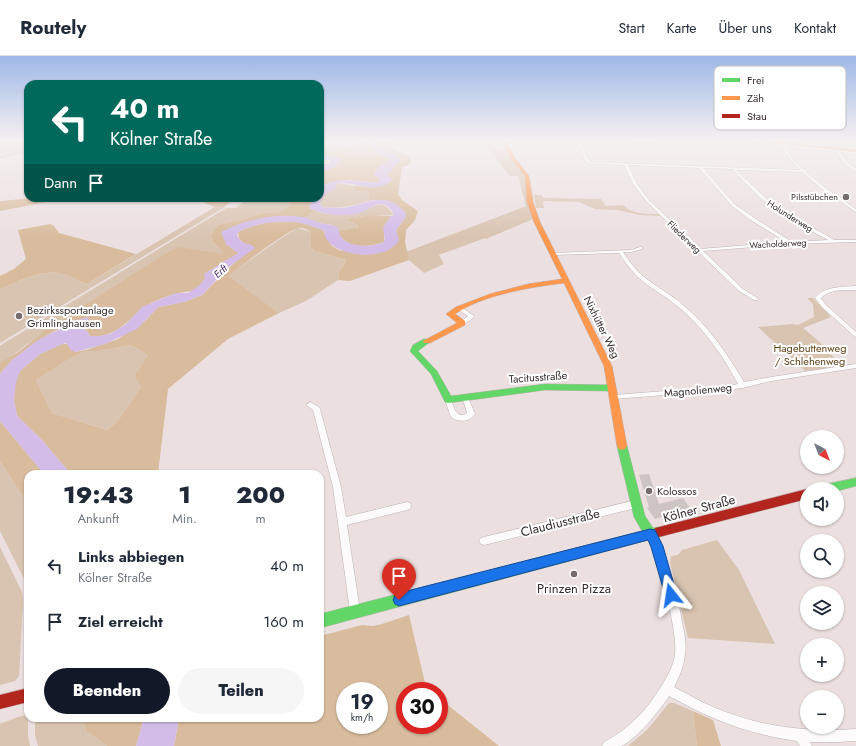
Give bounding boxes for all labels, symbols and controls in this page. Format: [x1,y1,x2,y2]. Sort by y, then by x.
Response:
text: Routely [20,14,86,41]
text: Start [619,18,645,38]
text: Karte [667,18,697,38]
text: Über uns [719,18,772,38]
text: Kontakt [794,18,836,38]
legend [714,66,846,130]
text: Frei [747,72,765,88]
text: 40 m [110,88,179,129]
text: Zäh [747,90,764,106]
icon: left [44,96,96,148]
text: Stau [747,108,767,124]
text: Kölner Straße [110,126,212,152]
text: Dann [44,172,77,194]
icon: arrive [85,172,107,194]
place label: Pilsstübchen [791,190,838,203]
marker: Pilsstübchen [841,192,851,202]
street label: Holunderweg [765,196,816,235]
street label: Fliederweg [665,217,704,256]
street label: Wacholderweg [749,236,807,251]
water label: Erft [210,261,231,282]
street label: Nixhütter Weg [580,293,624,361]
place label: Bezirkssportanlage Grimlinghausen [27,302,114,331]
marker: Bezirkssportanlage Grimlinghausen [14,311,24,321]
park label: Hagebuttenweg / Schlehenweg [773,340,847,369]
street label: Tacitusstraße [508,367,568,387]
street label: Magnolienweg [663,379,733,401]
north arrow [800,430,844,474]
map controls [800,430,844,734]
text: 19:43 [63,477,133,512]
text: 1 [178,477,191,512]
text: 200 [236,477,285,512]
button: sound [800,482,844,526]
place label: Kolossos [657,483,697,499]
marker: Kolossos [644,486,654,496]
street label: Kölner Straße [661,490,738,527]
street label: Claudiusstraße [519,503,602,541]
text: Ankunft [77,509,119,528]
text: Min. [172,509,197,528]
text: m [255,509,266,528]
button: search [800,534,844,578]
text: Links abbiegen [78,546,184,568]
icon: left [44,555,66,577]
text: 40 m [270,555,304,577]
pin [382,559,416,600]
icon: arrive [388,565,410,587]
text: Kölner Straße [78,568,152,587]
marker: Prinzen Pizza [569,569,579,579]
position arrow [650,574,692,616]
place label: Prinzen Pizza [537,579,611,598]
button: layers [800,586,844,630]
icon: arrive [44,611,66,633]
text: Ziel erreicht [78,611,163,633]
text: 160 m [263,611,304,633]
button: + [800,638,844,682]
button: Beenden [44,668,170,714]
button: Teilen [178,668,304,714]
speed limit sign: 30 [396,682,448,734]
text: 19 [350,688,374,717]
button: − [800,690,844,734]
text: km/h [351,710,373,725]

